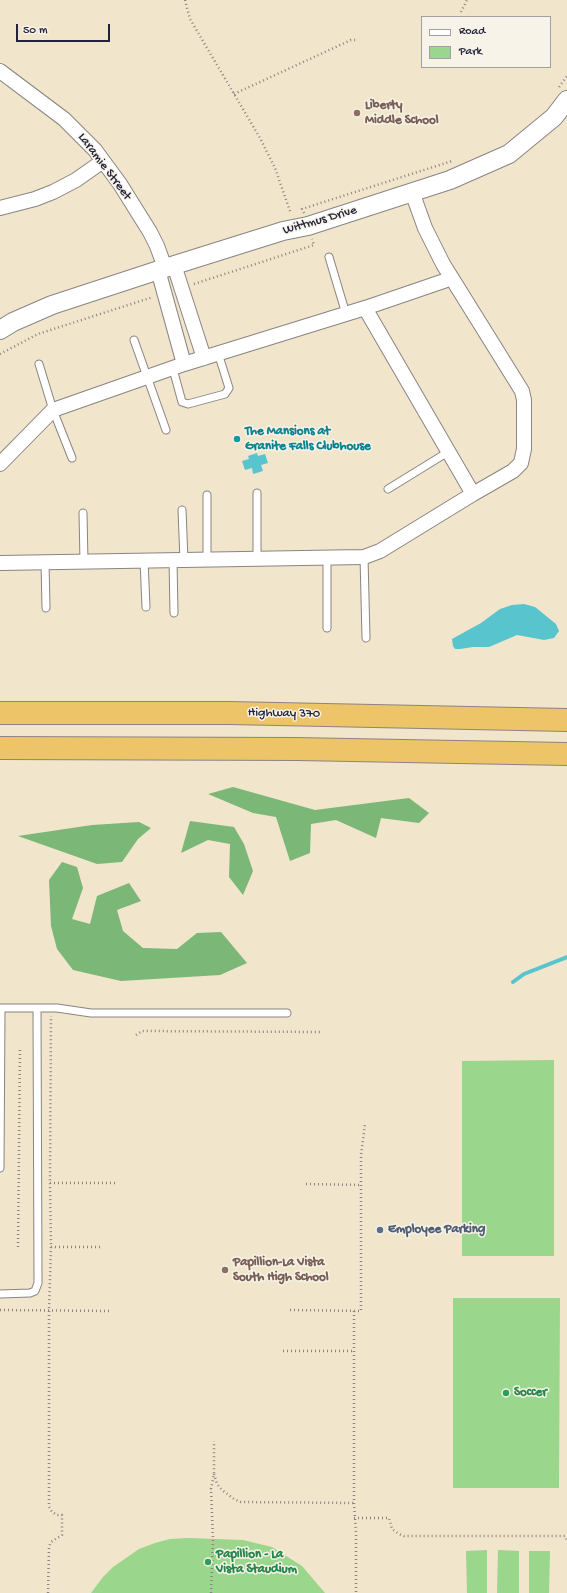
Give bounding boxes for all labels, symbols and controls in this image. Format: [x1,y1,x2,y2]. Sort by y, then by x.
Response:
scale bar [18,16,112,42]
legend [421,16,551,68]
text: 50 m [23,24,48,38]
text: Road [459,25,485,39]
text: Park [459,45,482,59]
place label: Liberty Middle School [365,98,439,129]
marker: Liberty Middle School [352,108,362,118]
street label: Laramie Street [74,130,134,204]
street label: Wittmus Drive [281,203,359,239]
place label: The Mansions at Granite Falls Clubhouse [245,424,371,455]
marker: The Mansions at Granite Falls Clubhouse [232,434,242,444]
street label: Highway 370 [248,706,320,722]
place label: Employee Parking [388,1222,485,1238]
marker: Employee Parking [375,1225,385,1235]
place label: Papillion-La Vista South High School [233,1255,329,1286]
marker: Papillion-La Vista South High School [220,1265,230,1275]
place label: Soccer [514,1385,547,1401]
marker: Soccer [501,1388,511,1398]
place label: Papillion - La Vista Staudium [216,1547,297,1578]
marker: Papillion - La Vista Staudium [203,1557,213,1567]

